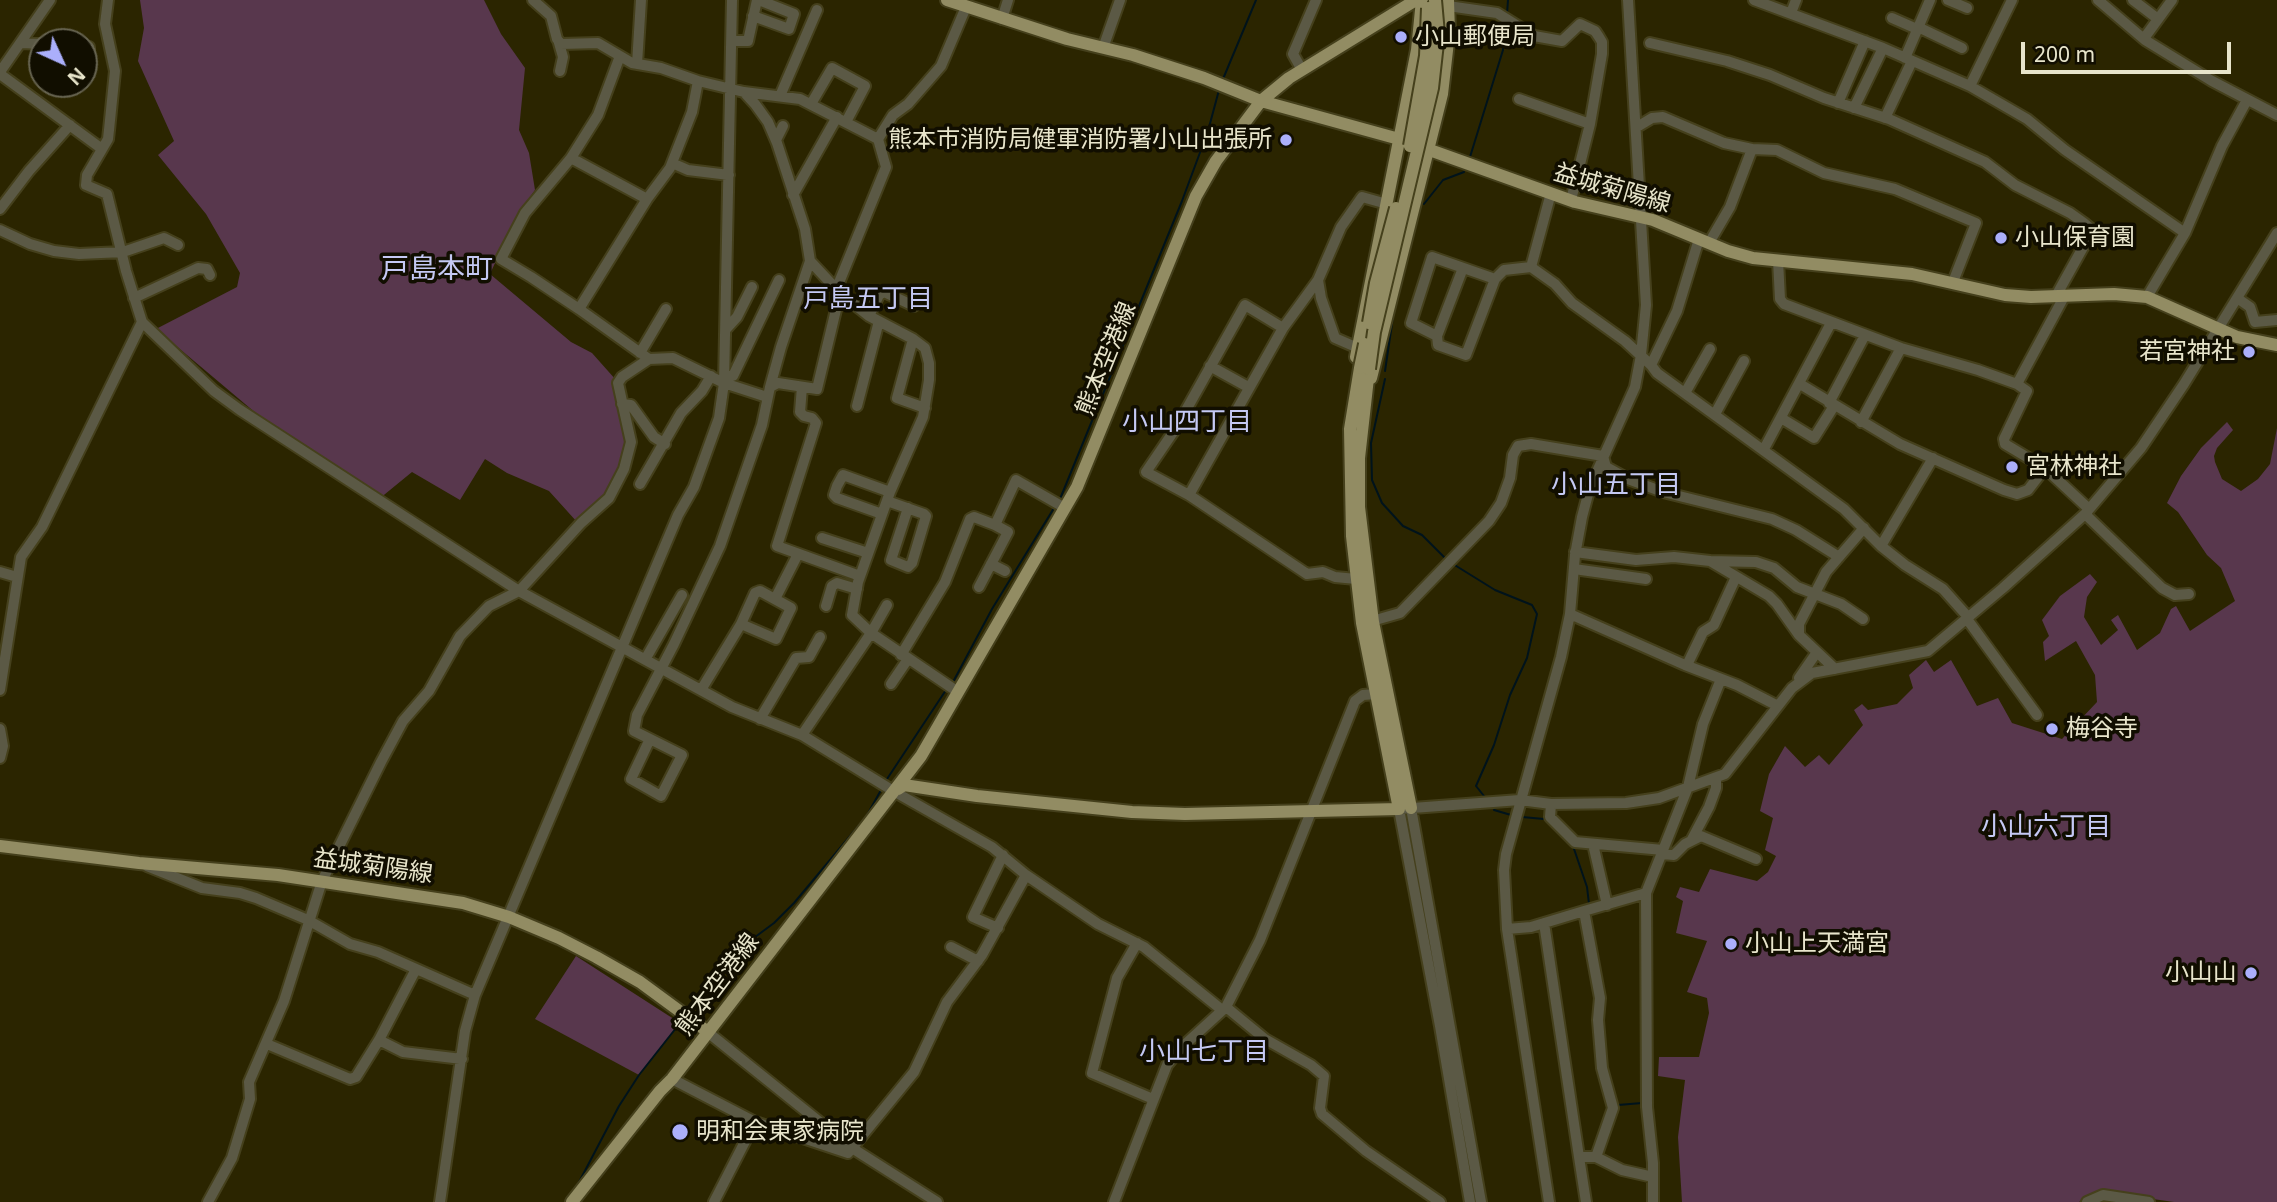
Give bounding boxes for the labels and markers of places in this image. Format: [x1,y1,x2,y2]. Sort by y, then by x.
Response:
place label: 小山郵便局 [1415,23,1535,51]
marker: 小山郵便局 [1393,29,1409,45]
place label: 熊本市消防局健軍消防署小山出張所 [888,126,1272,154]
marker: 熊本市消防局健軍消防署小山出張所 [1278,132,1294,148]
place label: 小山保育園 [2015,224,2135,252]
marker: 小山保育園 [1993,230,2009,246]
place label: 若宮神社 [2139,338,2235,366]
marker: 若宮神社 [2241,344,2257,360]
place label: 宮林神社 [2026,453,2122,481]
marker: 宮林神社 [2004,459,2020,475]
place label: 梅谷寺 [2066,715,2138,743]
marker: 梅谷寺 [2044,721,2060,737]
place label: 小山上天満宮 [1745,930,1889,958]
marker: 小山上天満宮 [1723,936,1739,952]
place label: 小山山 [2165,959,2237,987]
marker: 小山山 [2243,965,2259,981]
place label: 明和会東家病院 [696,1118,864,1146]
marker: 明和会東家病院 [670,1122,690,1142]

